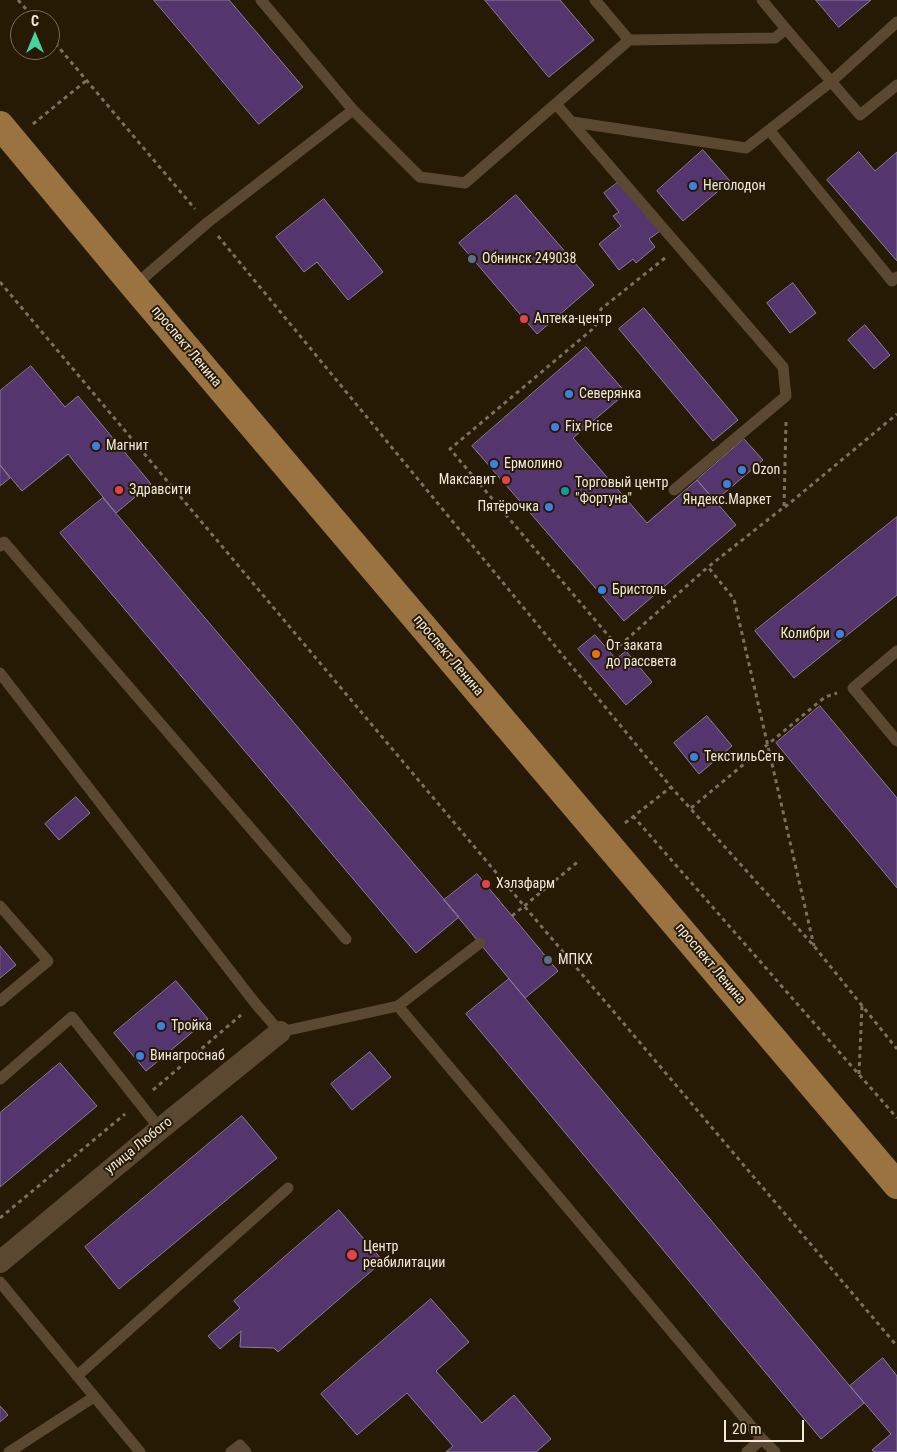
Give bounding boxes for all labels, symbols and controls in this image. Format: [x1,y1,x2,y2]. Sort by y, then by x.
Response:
north arrow [10,10,60,60]
text: С [31,13,39,29]
place label: Неголодон [703,178,766,194]
marker: Неголодон [687,180,699,192]
place label: Обнинск 249038 [482,251,576,267]
marker: Обнинск 249038 [466,253,478,265]
street label: проспект Ленина [147,303,225,391]
place label: Аптека-центр [534,311,612,327]
marker: Аптека-центр [518,313,530,325]
place label: Северянка [579,386,641,402]
marker: Северянка [563,388,575,400]
place label: Fix Price [565,419,613,435]
marker: Fix Price [549,421,561,433]
place label: Магнит [106,438,149,454]
marker: Магнит [90,440,102,452]
place label: Ермолино [504,456,562,472]
marker: Ермолино [488,458,500,470]
place label: Ozon [752,462,780,478]
marker: Ozon [736,464,748,476]
place label: Максавит [439,472,496,488]
marker: Максавит [500,474,512,486]
place label: Торговый центр "Фортуна" [575,475,668,508]
marker: Яндекс.Маркет [721,478,733,490]
place label: Здравсити [129,482,191,498]
marker: Здравсити [113,484,125,496]
marker: Торговый центр "Фортуна" [559,485,571,497]
place label: Яндекс.Маркет [682,492,772,508]
place label: Пятёрочка [478,499,539,515]
marker: Пятёрочка [543,501,555,513]
place label: Бристоль [612,582,667,598]
marker: Бристоль [596,584,608,596]
street label: проспект Ленина [409,612,487,700]
place label: Колибри [780,626,830,642]
marker: Колибри [834,628,846,640]
place label: От заката до рассвета [606,638,676,670]
marker: От заката до рассвета [590,648,602,660]
place label: ТекстильСеть [704,749,784,765]
marker: ТекстильСеть [688,751,700,763]
place label: Хэлзфарм [496,876,555,892]
marker: Хэлзфарм [480,878,492,890]
street label: проспект Ленина [671,920,749,1008]
place label: МПКХ [558,952,593,968]
marker: МПКХ [542,954,554,966]
place label: Тройка [171,1018,212,1034]
marker: Тройка [155,1020,167,1032]
place label: Винагроснаб [150,1048,225,1064]
marker: Винагроснаб [134,1050,146,1062]
street label: улица Любого [102,1114,176,1178]
place label: Центр реабилитации [363,1239,445,1272]
marker: Центр реабилитации [345,1248,359,1262]
scale bar [727,1410,807,1442]
text: 20 m [732,1420,762,1438]

